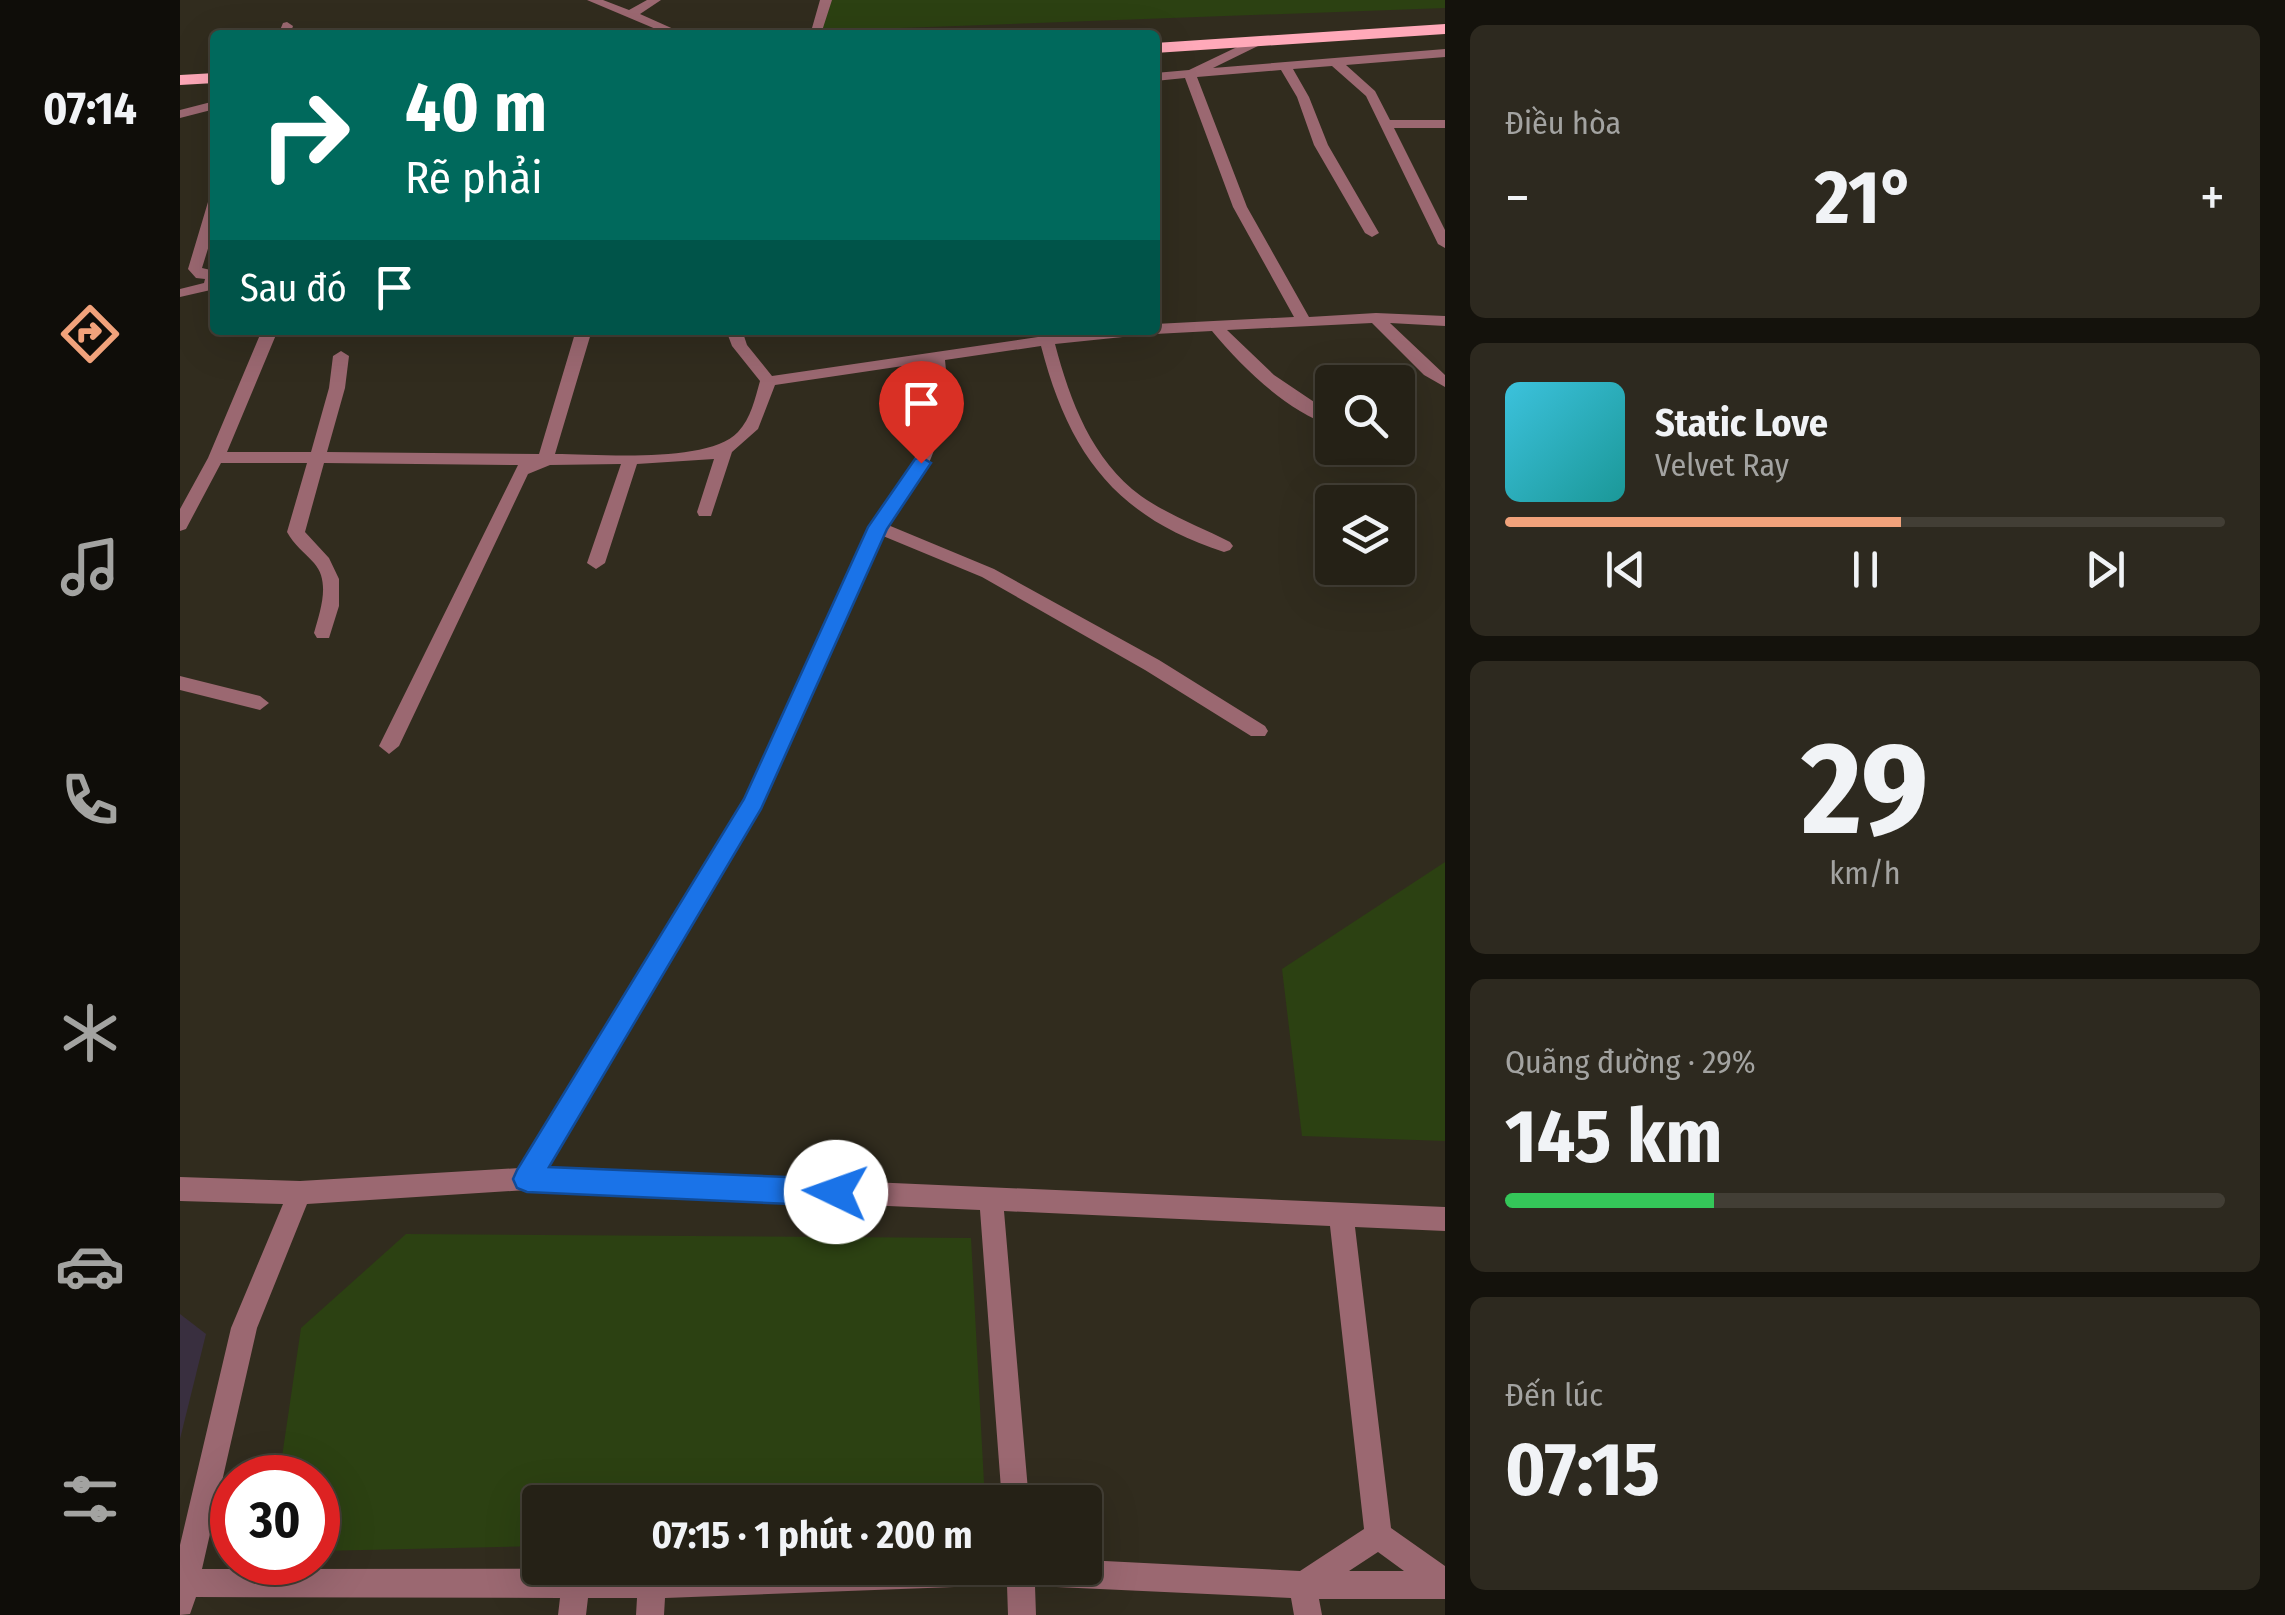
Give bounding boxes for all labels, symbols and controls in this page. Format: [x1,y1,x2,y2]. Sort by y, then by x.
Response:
text: 40 m [405,66,547,150]
icon: right [240,70,370,200]
text: 07:14 [43,82,137,136]
text: Điều hòa [1505,104,1621,142]
text: Rẽ phải [405,151,543,205]
text: 21° [1815,153,1915,243]
text: − [1505,165,1530,231]
text: + [2200,165,2225,231]
icon: arrive [367,260,422,315]
text: Sau đó [240,265,347,311]
icon: directions [55,299,125,369]
pin [879,361,964,464]
map controls [1315,365,1415,585]
button: search [1315,365,1415,465]
icon: arrive [894,376,949,431]
text: Static Love [1655,400,1828,446]
text: Velvet Ray [1655,446,1789,484]
button: layers [1315,485,1415,585]
icon: music [55,532,125,602]
icon: previous [1598,542,1653,597]
icon: pause [1838,542,1893,597]
icon: next [2078,542,2133,597]
text: 29 [1802,711,1928,867]
icon: phone [55,765,125,835]
text: km/h [1829,854,1901,892]
icon: climate [55,998,125,1068]
text: Quãng đường · 29% [1505,1043,1756,1081]
text: 145 km [1505,1092,1722,1182]
position arrow [784,1140,888,1244]
icon: car [55,1231,125,1301]
text: Đến lúc [1505,1376,1603,1414]
text: 07:15 [1505,1425,1660,1515]
speed limit sign: 30 [210,1455,340,1585]
icon: filters [55,1464,125,1534]
text: 07:15 · 1 phút · 200 m [651,1512,973,1558]

